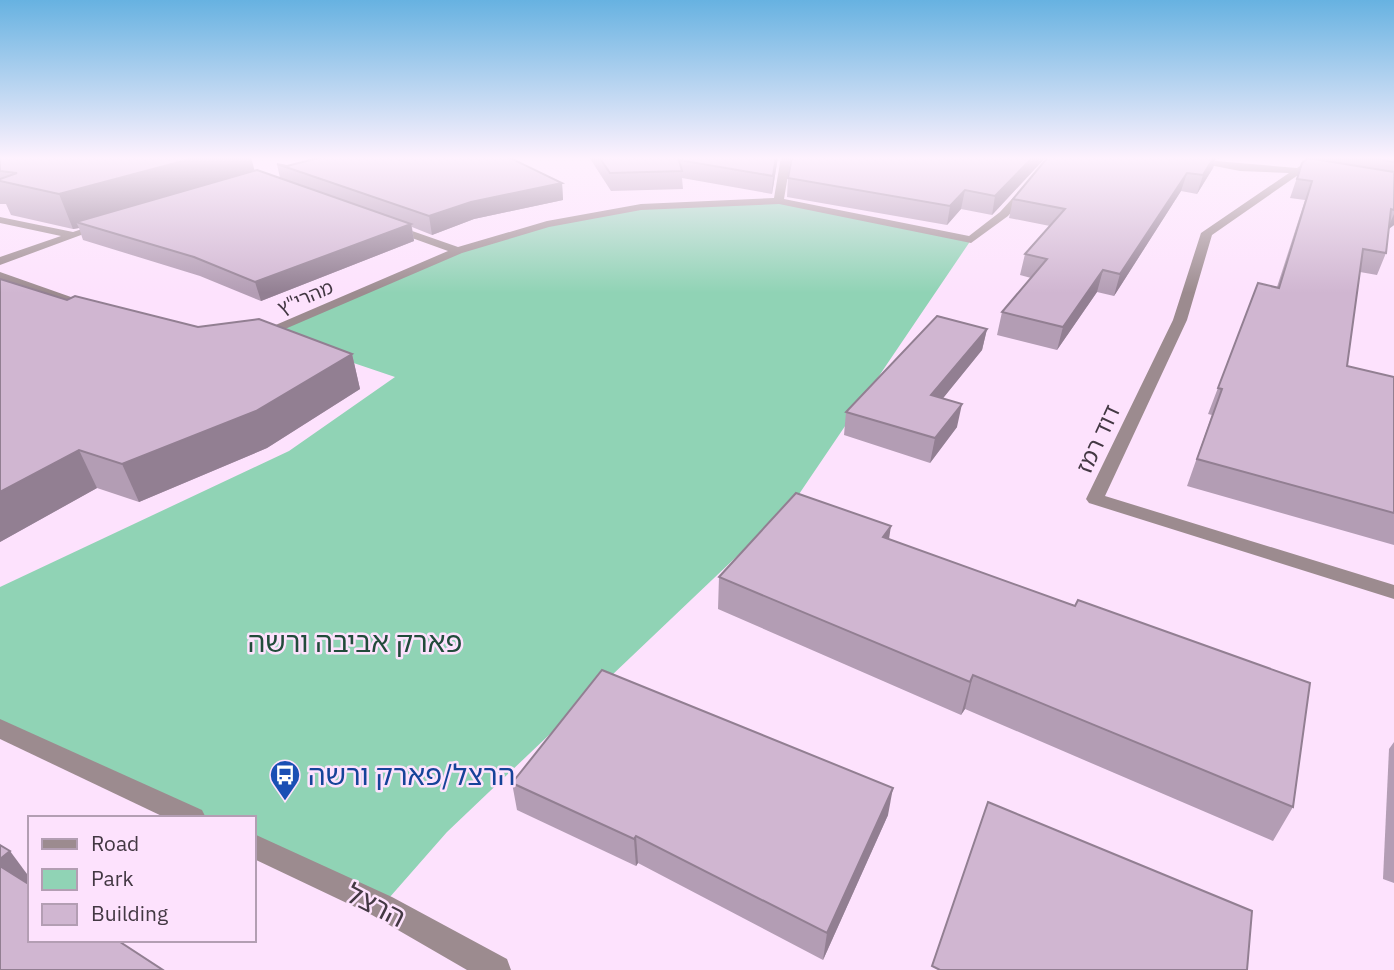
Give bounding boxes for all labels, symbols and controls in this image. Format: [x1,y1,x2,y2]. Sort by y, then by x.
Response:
street label: מהרי"ץ [274,275,336,319]
street label: דוד רמז [1068,400,1126,478]
park label: פארק אביבה ורשה [248,623,462,660]
place label: הרצל/פארק ורשה [308,756,515,793]
bus stop icon: הרצל/פארק ורשה [268,758,302,802]
legend [28,816,256,942]
text: Road [91,829,139,857]
text: Park [91,864,134,892]
street label: הרצל [340,874,412,935]
text: Building [91,899,168,927]

